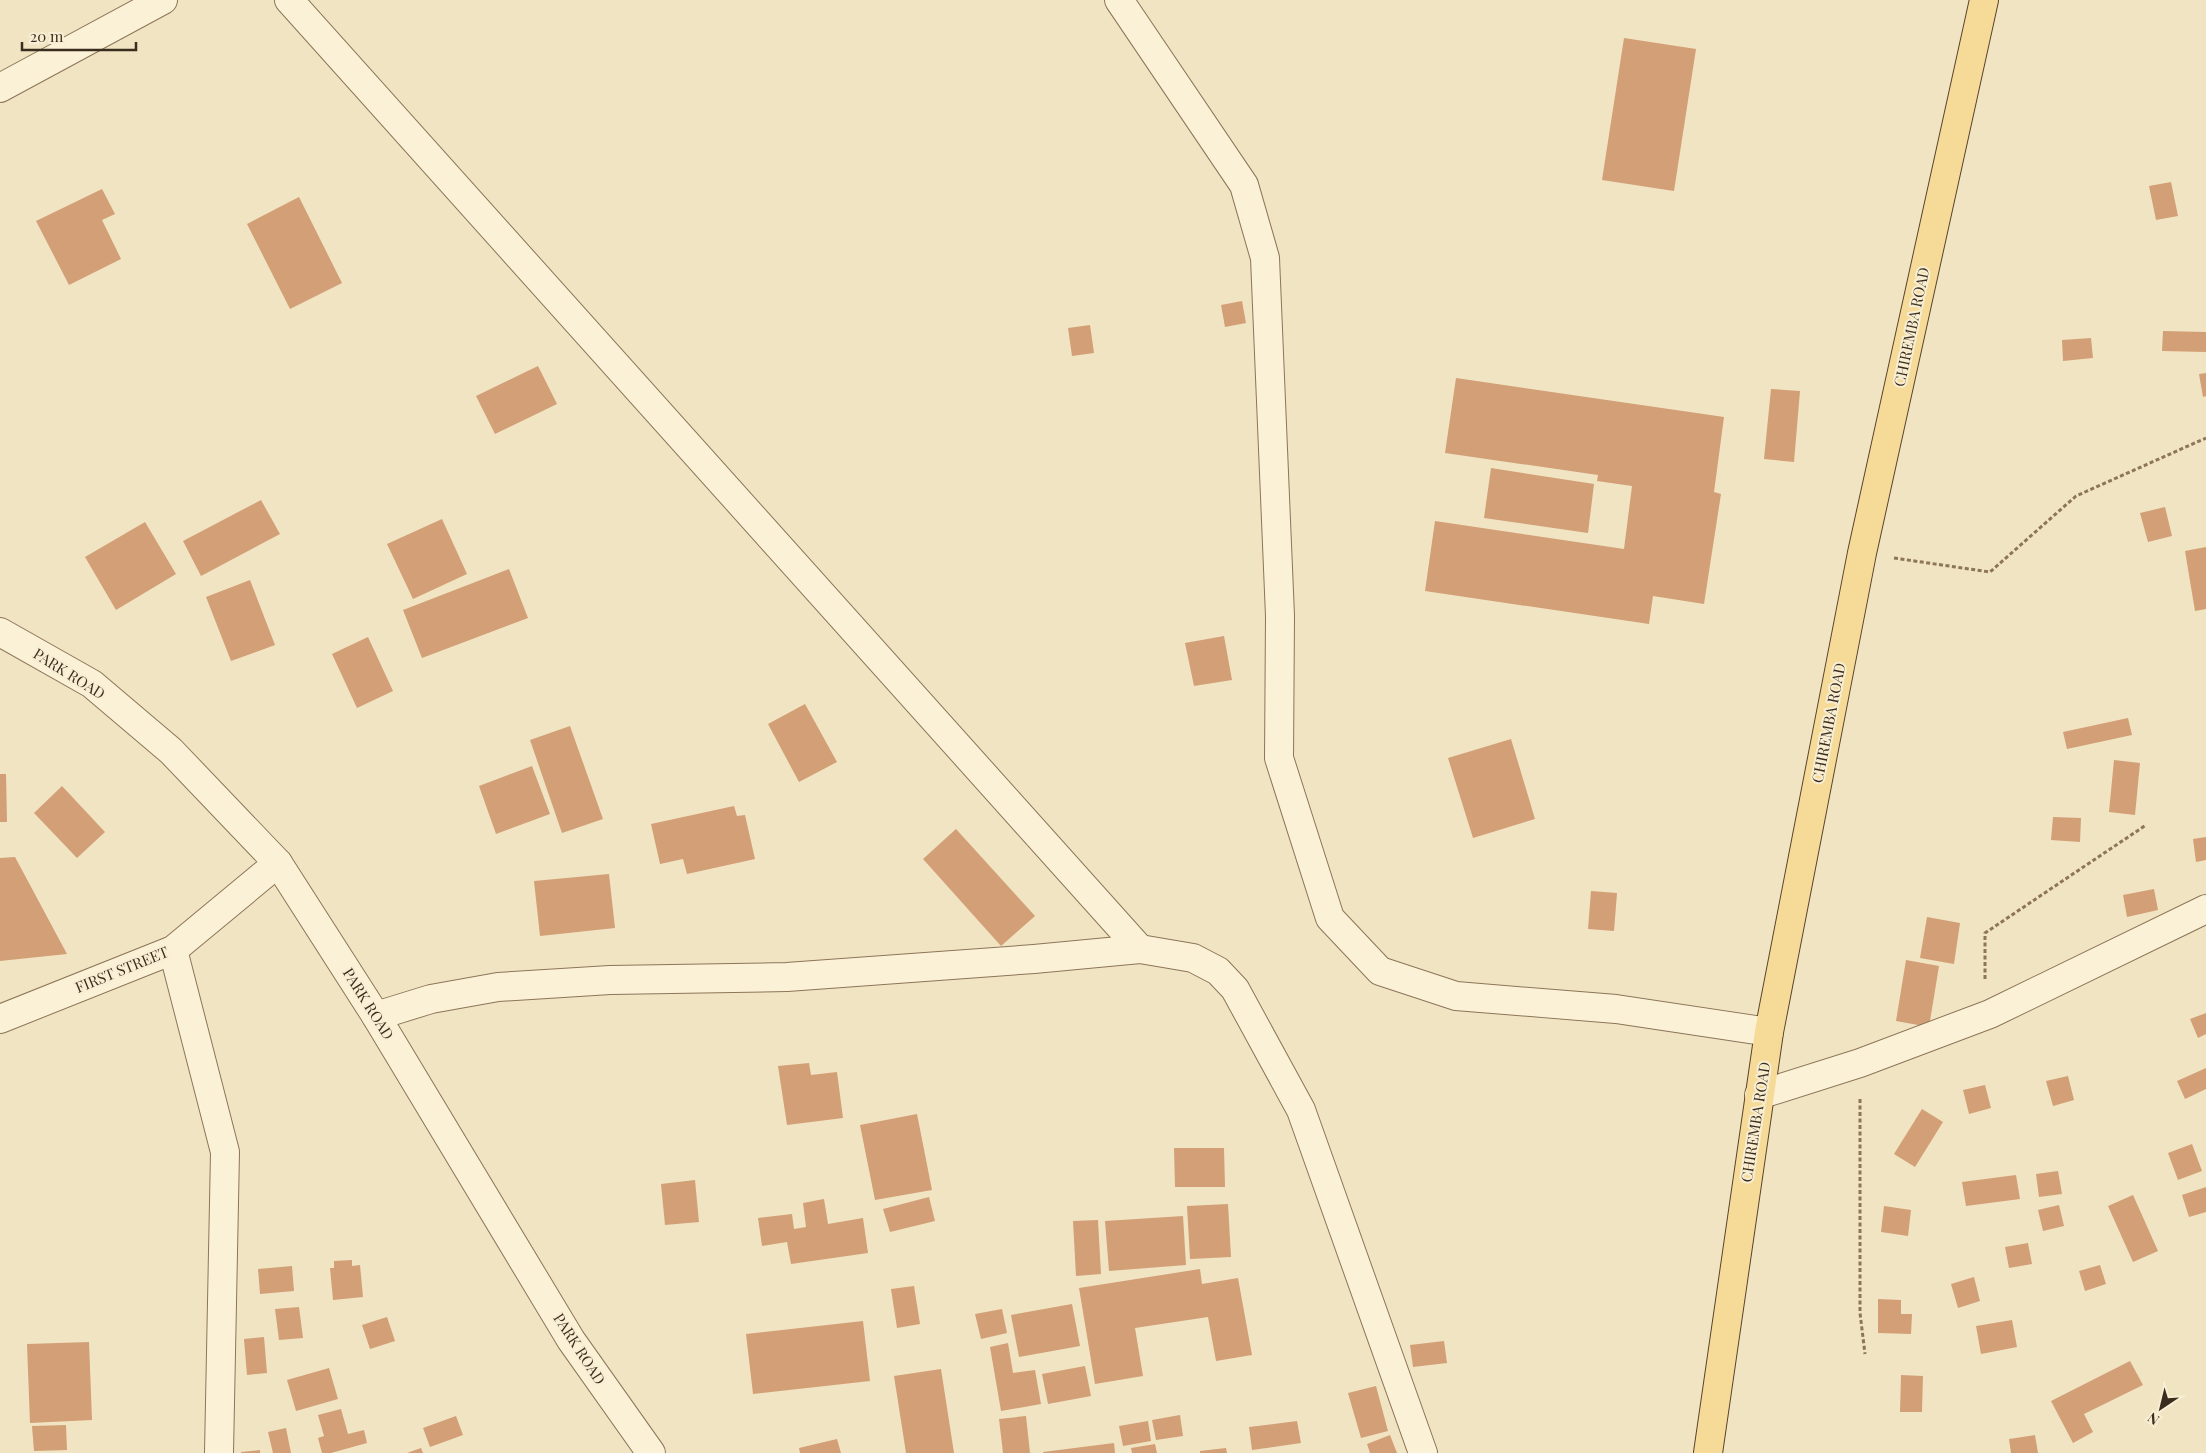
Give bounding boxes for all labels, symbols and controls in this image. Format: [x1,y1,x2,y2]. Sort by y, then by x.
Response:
scale bar [22,20,136,52]
text: 20 m [30,26,64,46]
street label: CHIREMBA ROAD [1889,265,1933,388]
street label: PARK ROAD [30,643,109,703]
street label: CHIREMBA ROAD [1807,661,1849,784]
street label: FIRST STREET [72,941,171,997]
street label: PARK ROAD [339,964,399,1043]
street label: CHIREMBA ROAD [1736,1060,1774,1184]
street label: PARK ROAD [549,1309,610,1388]
north arrow [2136,1383,2186,1433]
text: N [2144,1408,2163,1430]

